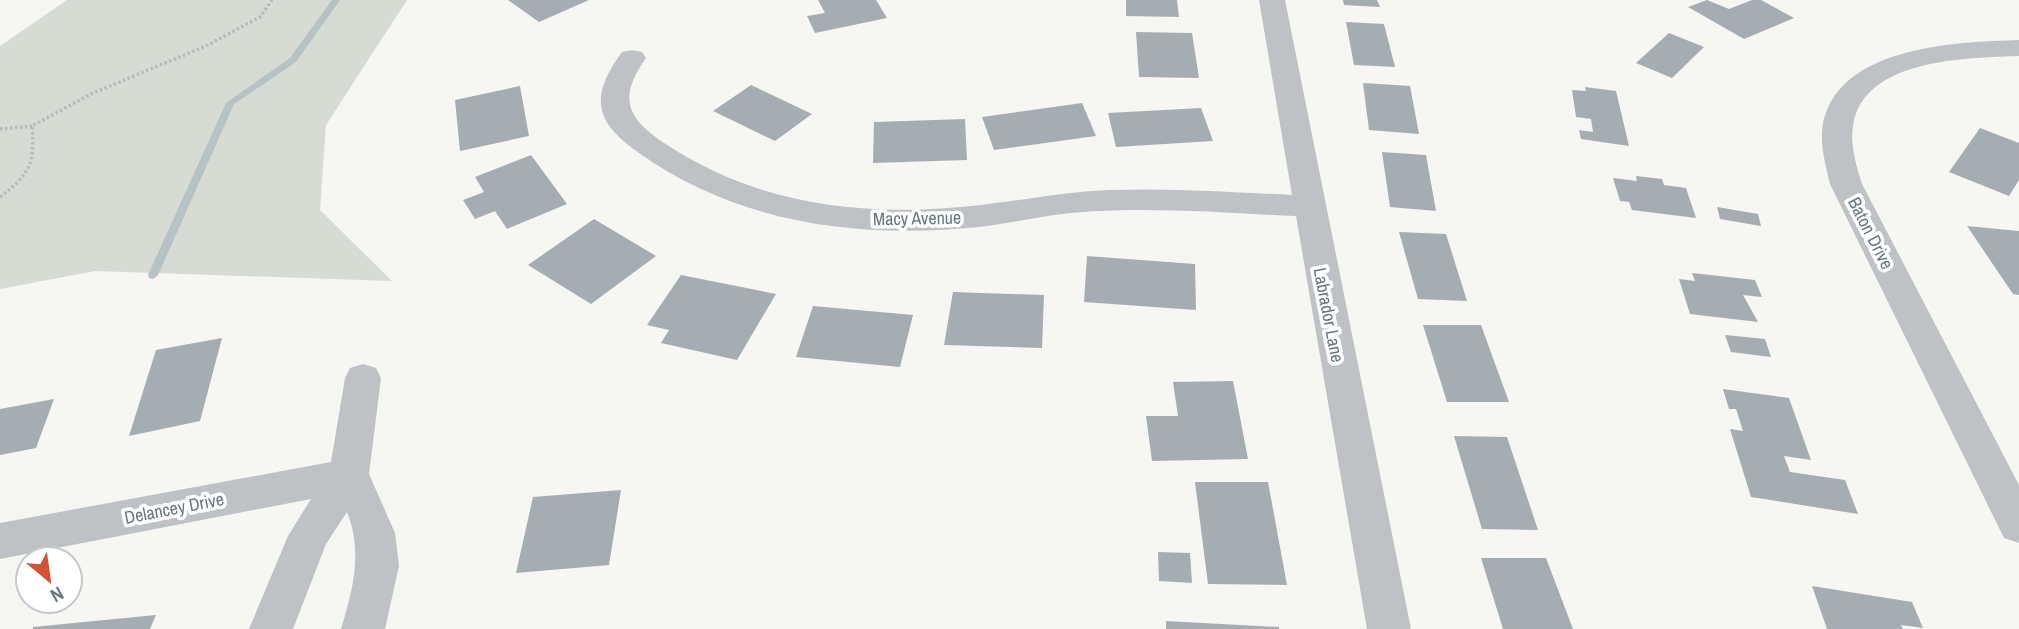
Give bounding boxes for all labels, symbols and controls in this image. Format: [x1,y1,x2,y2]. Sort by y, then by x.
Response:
street label: Baton Drive [1842,193,1900,273]
street label: Macy Avenue [873,205,961,231]
street label: Labrador Lane [1308,265,1350,365]
street label: Delancey Drive [122,486,226,530]
north arrow [14,545,84,615]
text: N [46,581,68,609]

